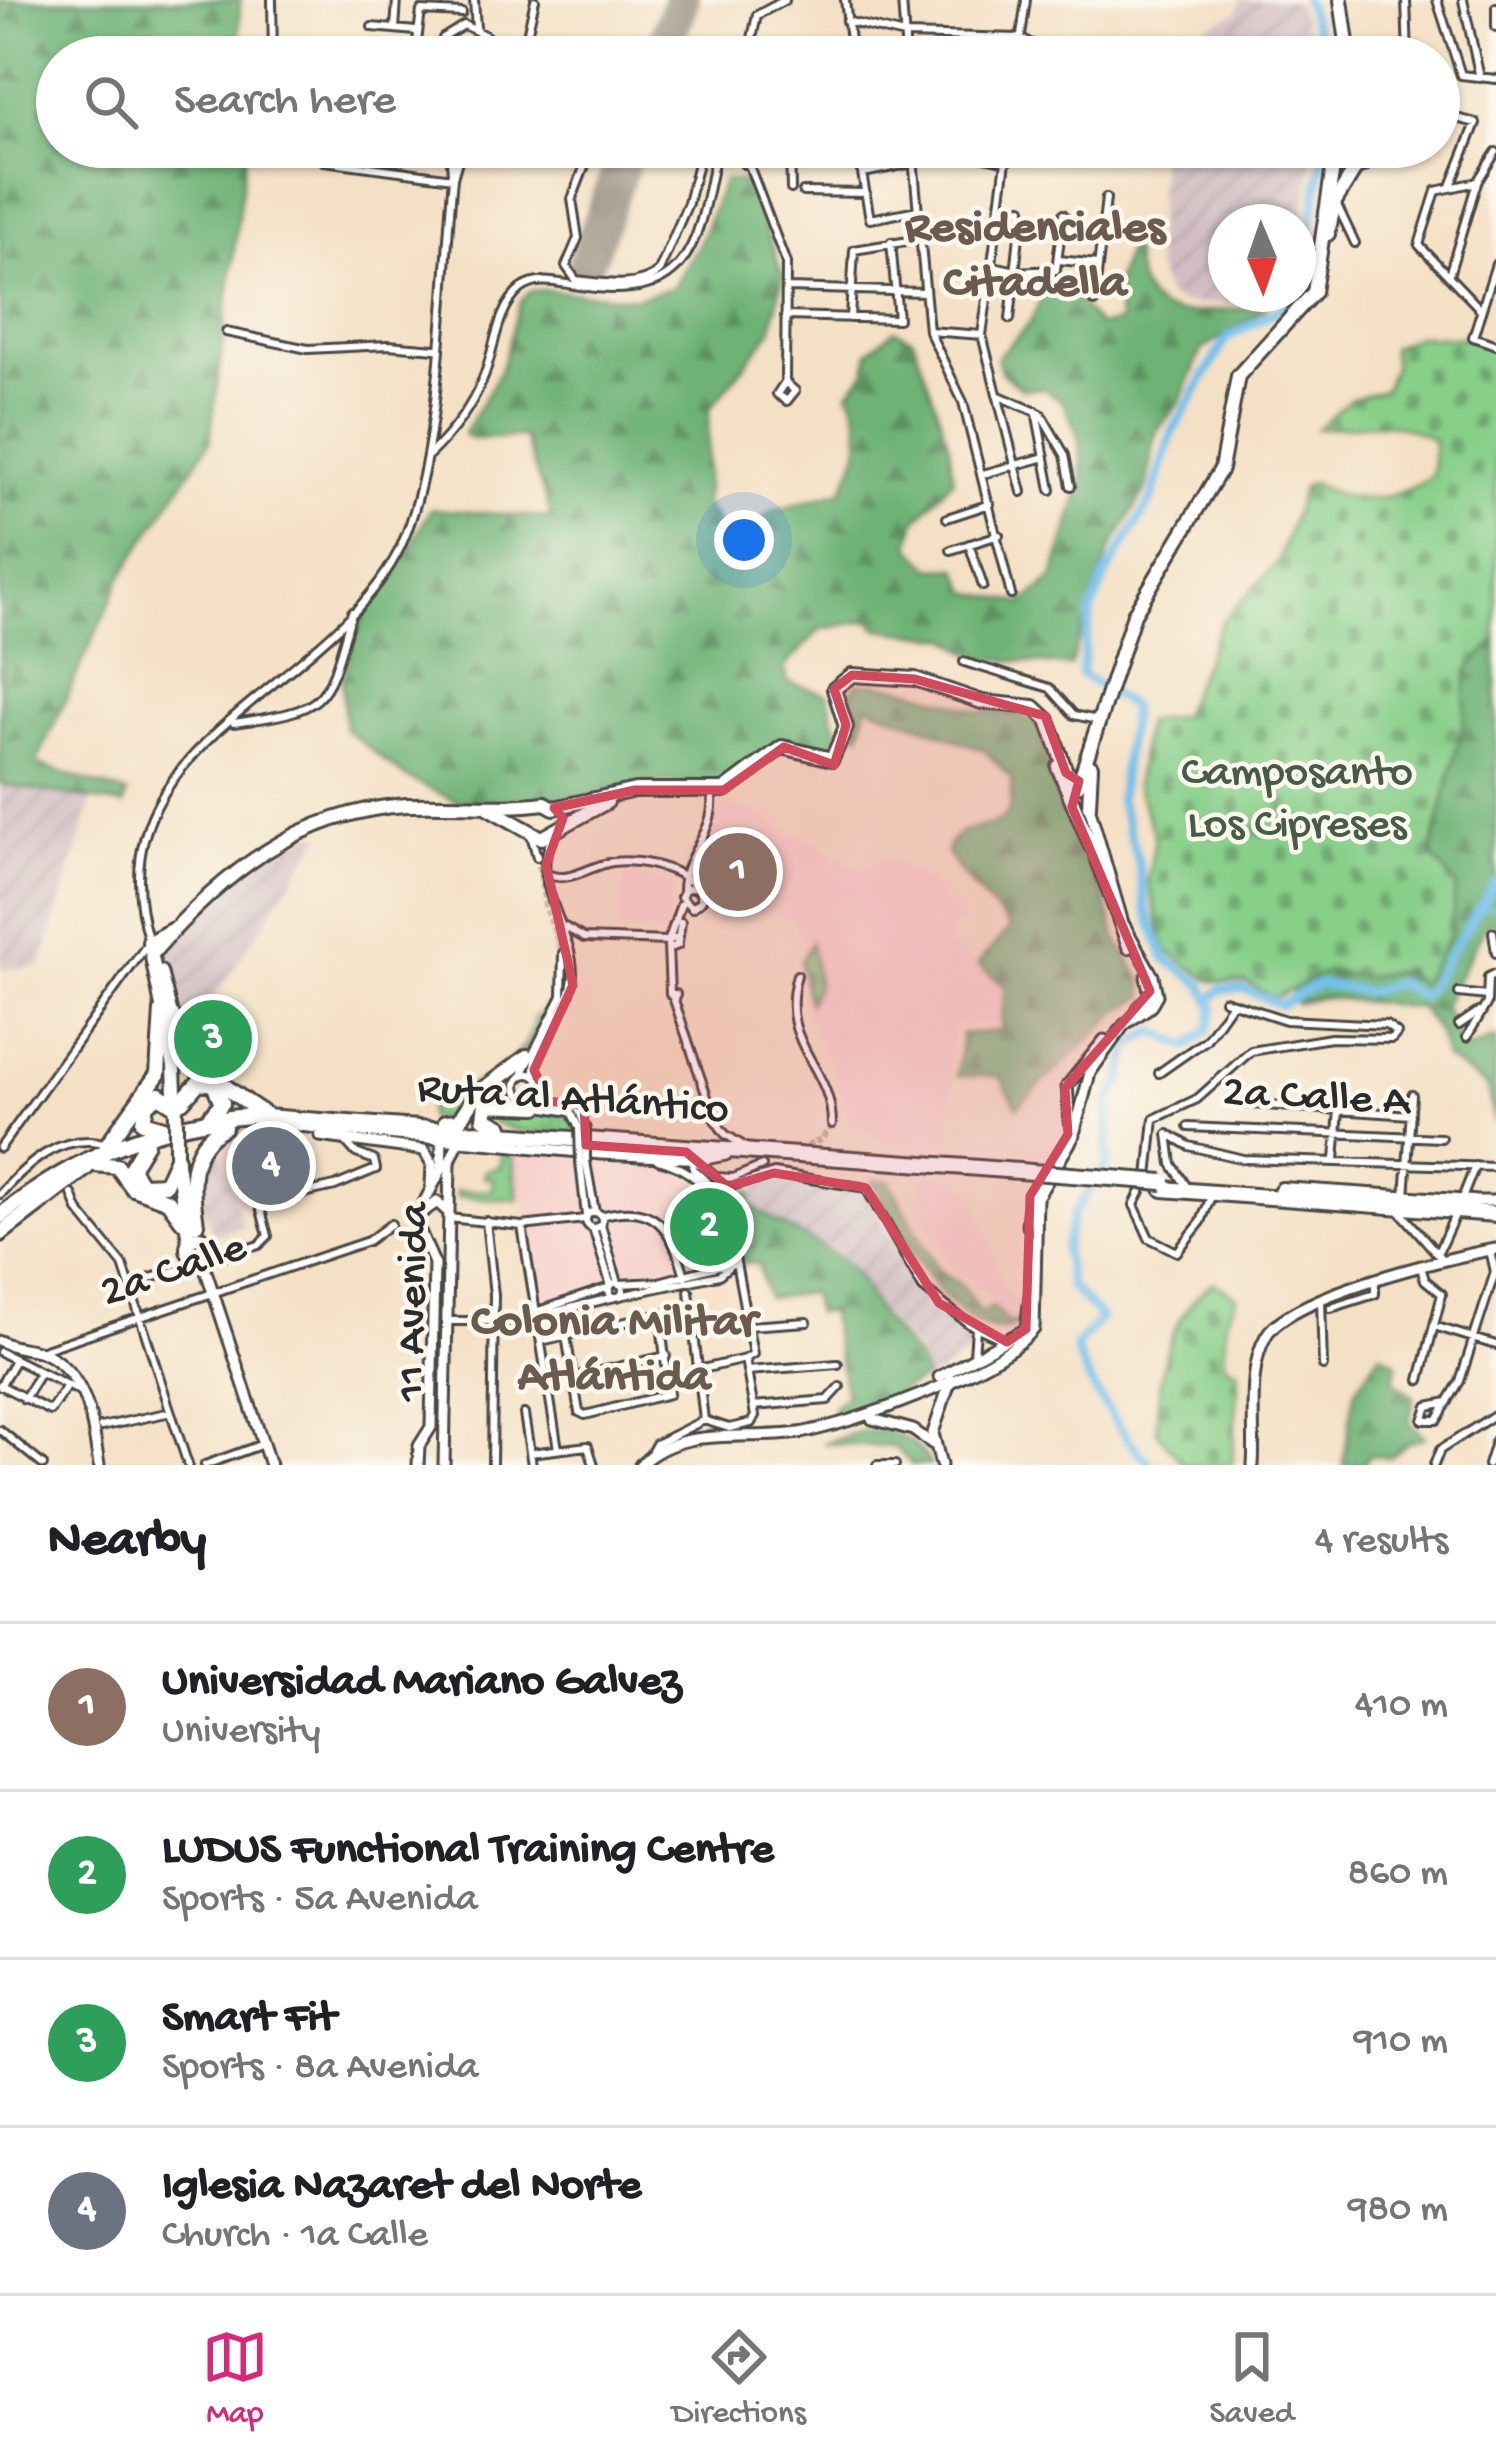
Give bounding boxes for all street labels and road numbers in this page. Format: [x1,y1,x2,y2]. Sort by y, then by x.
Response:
street label: Ruta al Atlántico [415,1064,731,1138]
street label: 2a Calle A [1221,1068,1413,1130]
street label: 11 Avenida [387,1200,443,1403]
street label: 2a Calle [94,1222,254,1321]

